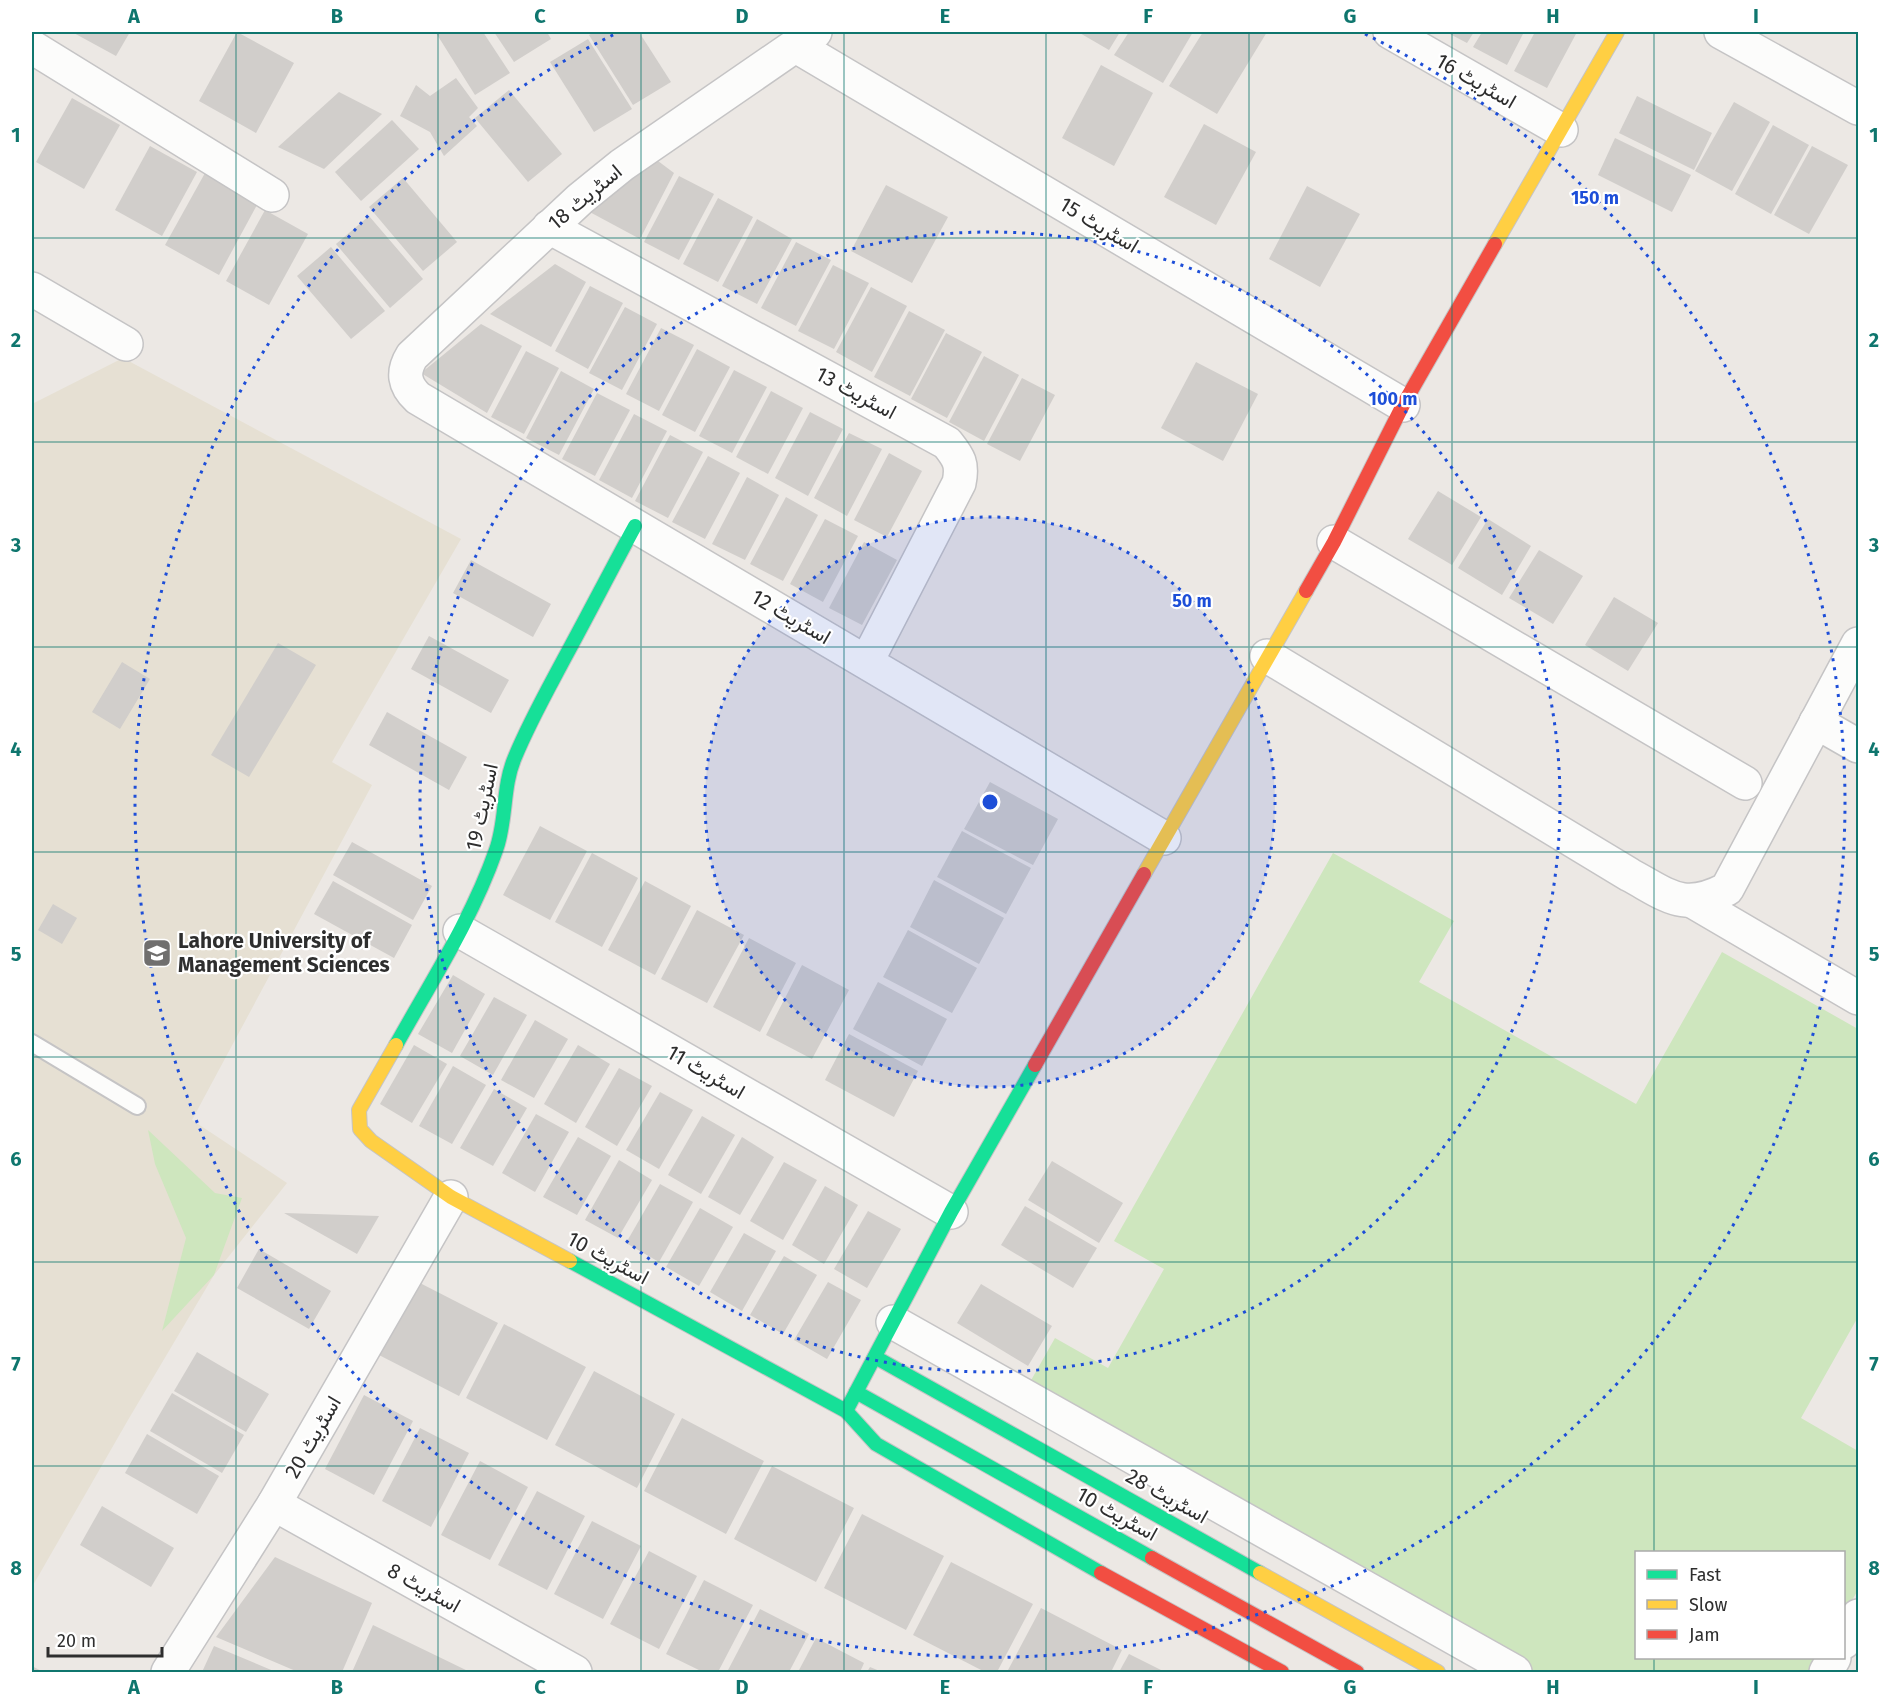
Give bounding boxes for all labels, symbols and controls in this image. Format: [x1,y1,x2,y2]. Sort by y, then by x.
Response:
text: A [127,4,141,28]
text: B [331,4,343,28]
text: C [534,4,546,28]
text: D [735,4,749,28]
text: E [940,4,950,28]
text: F [1143,4,1153,28]
text: G [1344,4,1356,28]
text: H [1546,4,1560,28]
text: I [1753,4,1759,28]
street label: اسٹریٹ 16 [1431,48,1521,114]
text: 1 [11,123,21,147]
text: 1 [1869,123,1879,147]
street label: اسٹریٹ 18 [543,158,627,236]
text: 150 m [1571,187,1619,209]
street label: اسٹریٹ 15 [1055,191,1143,259]
text: 2 [11,328,21,352]
text: 2 [1869,328,1879,352]
street label: اسٹریٹ 13 [811,361,901,425]
text: 100 m [1369,388,1417,410]
text: 3 [10,533,21,557]
text: 3 [1868,533,1879,557]
street label: اسٹریٹ 12 [747,584,835,650]
text: 50 m [1172,590,1212,612]
text: 4 [10,737,22,761]
text: 4 [1868,737,1880,761]
street label: اسٹریٹ 19 [460,761,504,853]
centre of rings [980,792,1000,812]
place label: Lahore University of Management Sciences [178,928,390,978]
school or university icon: Lahore University of Management Sciences [141,937,173,969]
text: 5 [11,942,22,966]
text: 5 [1869,942,1880,966]
street label: اسٹریٹ 11 [662,1039,750,1105]
text: 6 [10,1147,22,1171]
text: 6 [1868,1147,1880,1171]
street label: اسٹریٹ 10 [563,1226,653,1290]
text: 7 [11,1352,21,1376]
text: 7 [1869,1352,1879,1376]
street label: اسٹریٹ 20 [279,1391,347,1483]
street label: اسٹریٹ 28 [1121,1463,1213,1529]
street label: اسٹریٹ 10 [1072,1481,1162,1547]
legend [1635,1551,1845,1659]
text: 8 [10,1556,22,1580]
text: 8 [1868,1556,1880,1580]
street label: اسٹریٹ 8 [383,1557,465,1619]
text: Fast [1689,1564,1722,1586]
text: Slow [1689,1594,1728,1616]
scale bar [48,1620,162,1658]
text: Jam [1689,1624,1720,1646]
text: 20 m [57,1630,96,1652]
text: A [127,1675,141,1699]
text: B [331,1675,343,1699]
text: C [534,1675,546,1699]
text: D [735,1675,749,1699]
text: E [940,1675,950,1699]
text: F [1143,1675,1153,1699]
text: G [1344,1675,1356,1699]
text: H [1546,1675,1560,1699]
text: I [1753,1675,1759,1699]

